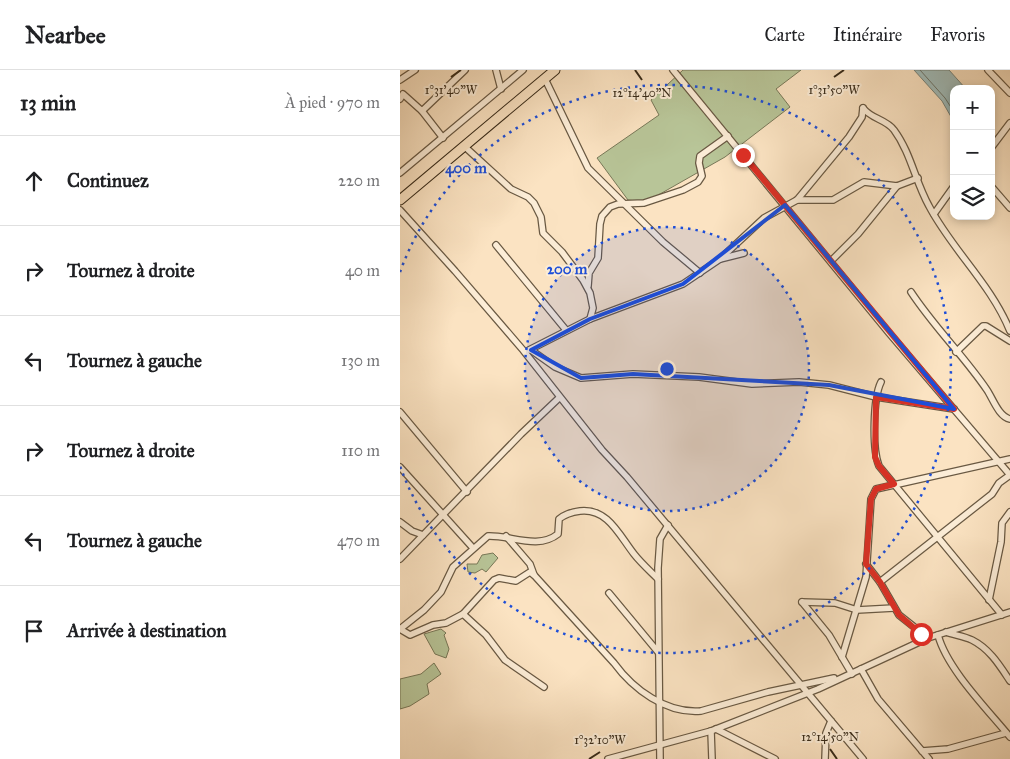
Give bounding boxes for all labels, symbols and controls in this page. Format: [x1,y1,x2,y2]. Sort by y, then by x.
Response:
text: Nearbee [25,20,106,50]
text: Carte [765,24,805,46]
text: Itinéraire [833,24,902,46]
text: Favoris [930,24,985,46]
text: 1°31'40"W [425,83,478,97]
text: 1°31'50"W [808,83,860,97]
map controls [950,85,995,220]
button: + [950,85,995,130]
text: 12°14'40"N [613,86,671,100]
text: 13 min [20,90,76,116]
text: À pied · 970 m [285,93,380,112]
button: − [950,130,995,175]
route end [732,144,755,167]
text: 400 m [445,159,487,178]
icon: ahead [20,167,48,195]
text: Continuez [67,169,149,192]
text: 220 m [338,171,380,190]
button: layers [950,175,995,220]
icon: right [20,257,48,285]
text: Tournez à droite [67,259,195,282]
text: 200 m [547,260,588,278]
text: 40 m [345,261,380,280]
icon: left [20,347,48,375]
text: Tournez à gauche [67,349,202,372]
text: 130 m [341,351,380,370]
centre of rings [658,360,676,378]
icon: right [20,437,48,465]
text: Tournez à droite [67,439,195,462]
text: 110 m [341,441,380,460]
icon: left [20,527,48,555]
text: Tournez à gauche [67,529,202,552]
text: 470 m [337,531,380,550]
icon: arrive [20,617,48,645]
text: Arrivée à destination [67,619,226,642]
route start [910,623,933,646]
text: 12°14'50"N [801,730,859,744]
text: 1°32'10"W [574,733,626,747]

